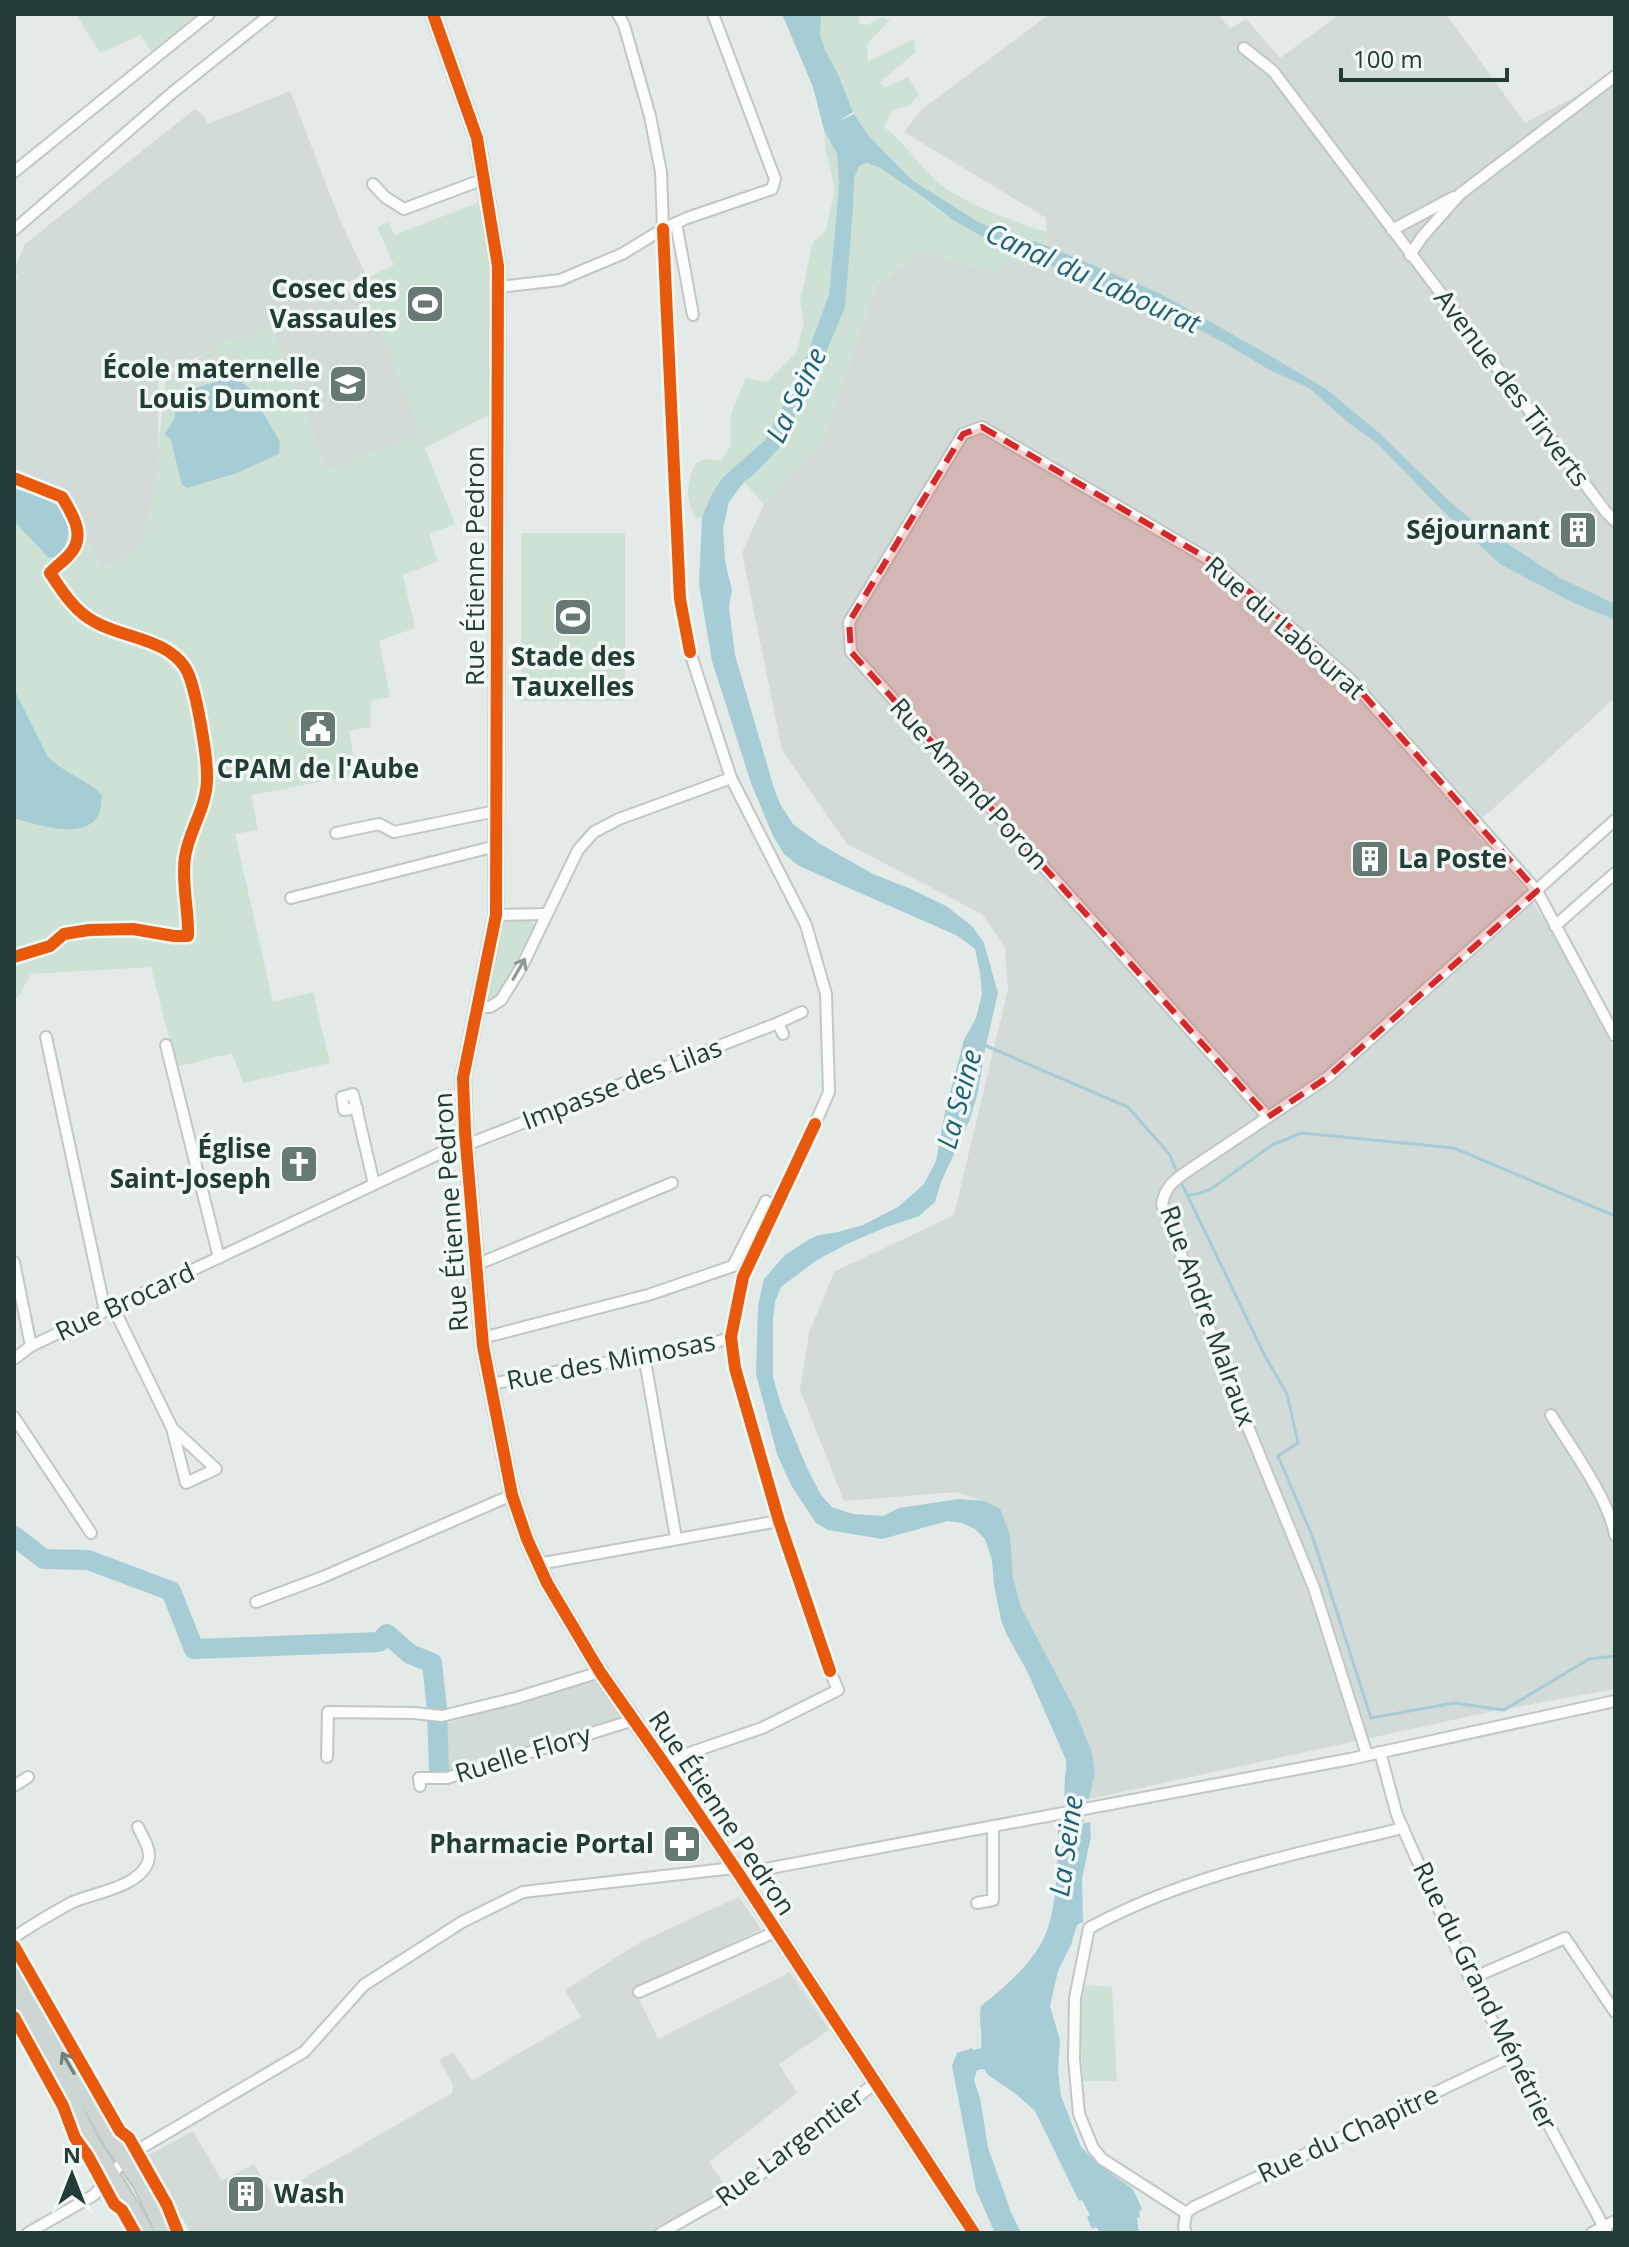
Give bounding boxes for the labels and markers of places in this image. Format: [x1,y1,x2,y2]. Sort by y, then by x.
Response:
place label: Cosec des Vassaules [270,270,397,336]
sports icon: Cosec des Vassaules [404,283,446,325]
place label: École maternelle Louis Dumont [103,350,320,416]
school or university icon: École maternelle Louis Dumont [327,363,369,405]
building icon: Séjournant [1557,509,1599,551]
place label: Séjournant [1406,511,1550,547]
sports icon: Stade des Tauxelles [552,596,594,638]
place label: Stade des Tauxelles [511,638,635,704]
public building icon: CPAM de l'Aube [297,708,339,750]
place label: CPAM de l'Aube [217,750,419,786]
building icon: La Poste [1349,838,1391,880]
place label: La Poste [1398,840,1507,876]
place label: Église Saint-Joseph [110,1130,271,1196]
church icon: Église Saint-Joseph [278,1143,320,1185]
pharmacy icon: Pharmacie Portal [661,1823,703,1865]
place label: Pharmacie Portal [429,1825,654,1861]
building icon: Wash [225,2173,267,2215]
place label: Wash [274,2175,345,2211]

